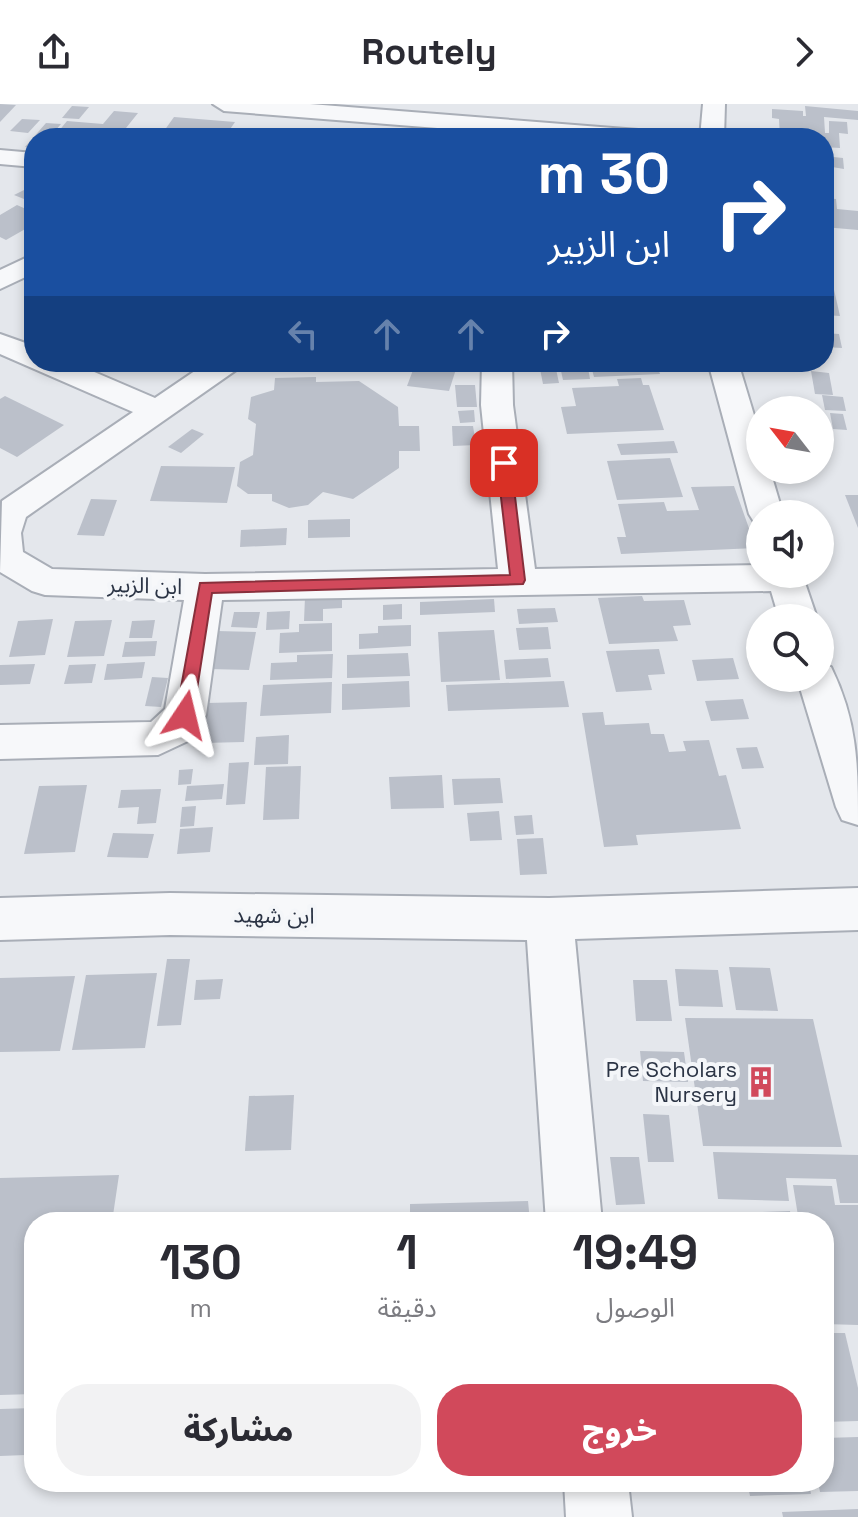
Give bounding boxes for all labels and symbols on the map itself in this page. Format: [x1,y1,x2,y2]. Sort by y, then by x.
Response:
north arrow [746,396,834,484]
pin [470,429,538,497]
street label: ابن الزبير [106,570,183,600]
position arrow [143,673,227,757]
street label: ابن شهيد [233,900,315,930]
place label: Pre Scholars Nursery [606,1055,737,1108]
building icon: Pre Scholars Nursery [744,1065,778,1099]

